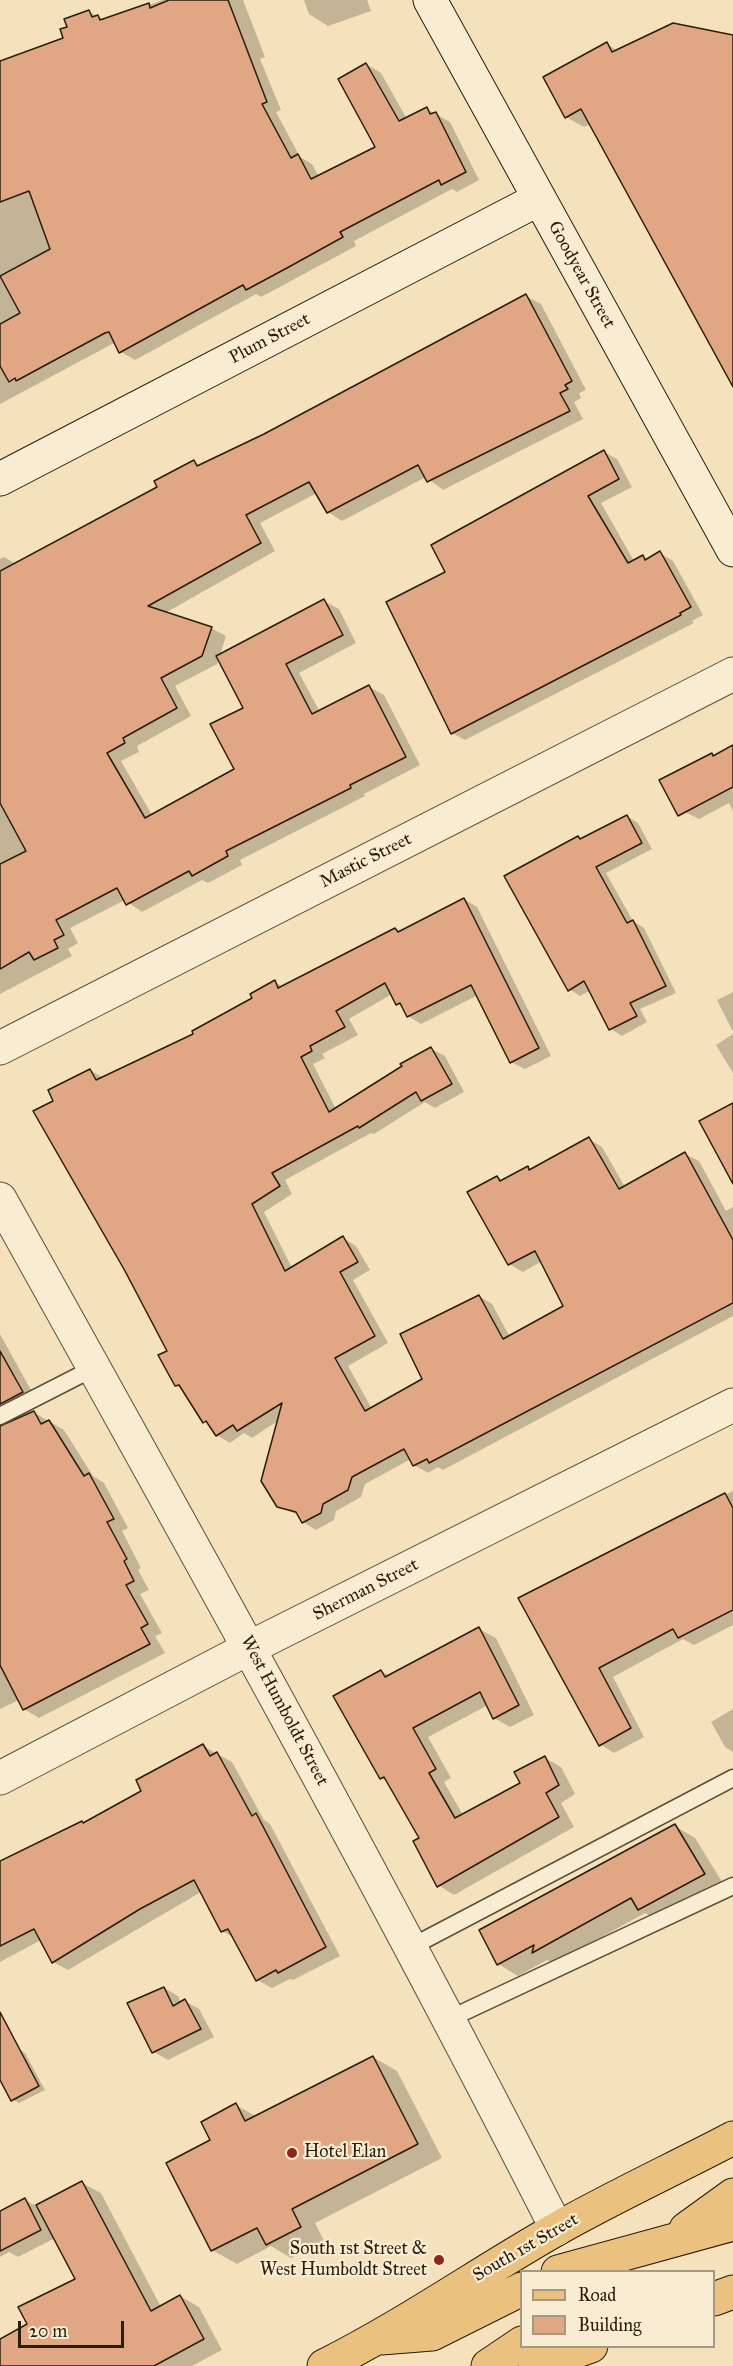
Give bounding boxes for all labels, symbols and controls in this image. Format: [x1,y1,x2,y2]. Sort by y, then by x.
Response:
street label: Goodyear Street [543,218,619,332]
street label: Plum Street [226,309,314,369]
street label: Mastic Street [316,829,416,893]
street label: Sherman Street [310,1554,422,1626]
street label: West Humboldt Street [235,1632,333,1790]
place label: Hotel Elan [304,2142,386,2164]
marker: Hotel Elan [285,2146,299,2160]
street label: South 1st Street [469,2209,583,2287]
place label: South 1st Street & West Humboldt Street [260,2239,427,2282]
marker: South 1st Street & West Humboldt Street [432,2253,446,2267]
legend [520,2270,715,2348]
text: Road [578,2284,616,2306]
scale bar [21,2309,128,2347]
text: Building [578,2314,641,2336]
text: 20 m [29,2320,67,2342]

